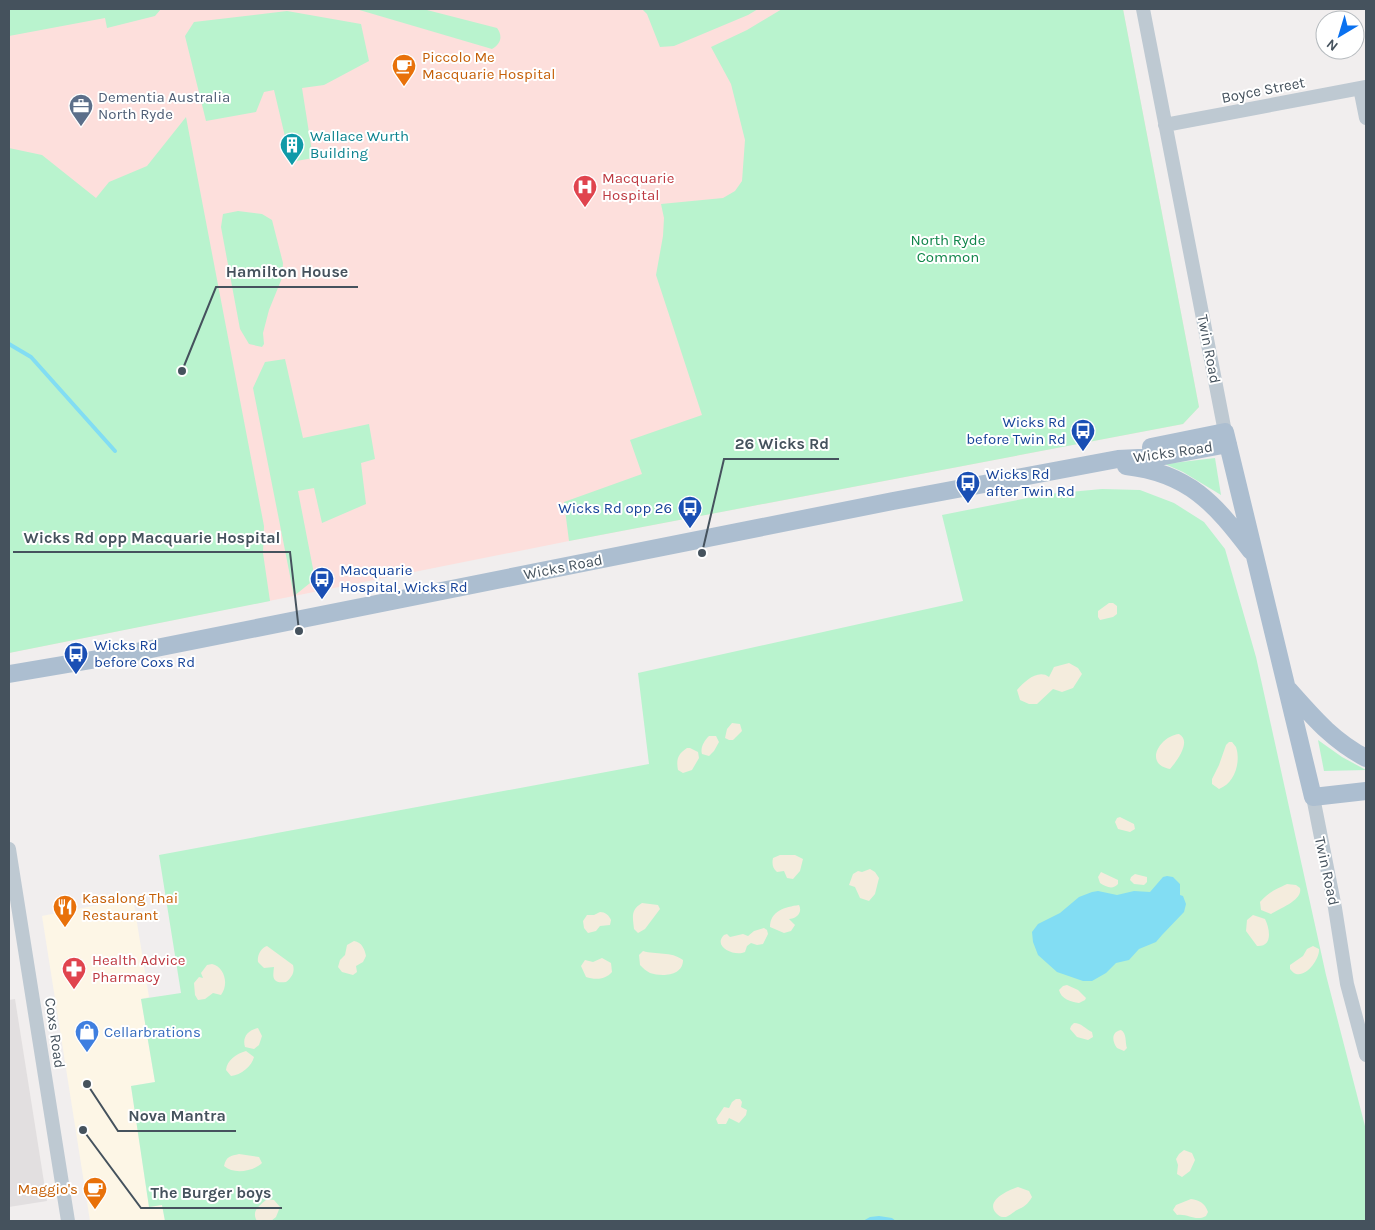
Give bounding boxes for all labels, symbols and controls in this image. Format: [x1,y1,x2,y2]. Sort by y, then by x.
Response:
north arrow [1315,10,1365,60]
text: N [1323,35,1341,55]
place label: Piccolo Me Macquarie Hospital [422,48,555,83]
cafe icon: Piccolo Me Macquarie Hospital [391,53,417,87]
street label: Boyce Street [1220,73,1307,107]
place label: Dementia Australia North Ryde [98,88,230,123]
office icon: Dementia Australia North Ryde [68,93,94,127]
place label: Wallace Wurth Building [310,127,409,162]
building icon: Wallace Wurth Building [279,132,305,166]
place label: Macquarie Hospital [602,169,674,204]
hospital icon: Macquarie Hospital [572,174,598,208]
park label: North Ryde Common [911,231,985,266]
callout: Hamilton House [216,256,358,287]
text: Hamilton House [226,262,348,281]
street label: Twin Road [1194,313,1224,385]
place label: Wicks Rd before Twin Rd [966,413,1066,448]
bus stop icon: Wicks Rd before Twin Rd [1070,418,1096,452]
callout: 26 Wicks Rd [724,428,839,459]
text: 26 Wicks Rd [735,434,829,453]
street label: Wicks Road [1132,438,1214,466]
place label: Wicks Rd after Twin Rd [986,465,1075,500]
bus stop icon: Wicks Rd after Twin Rd [955,470,981,504]
bus stop icon: Wicks Rd opp 26 [677,495,703,529]
place label: Wicks Rd opp 26 [558,499,672,517]
callout: Wicks Rd opp Macquarie Hospital [13,521,290,552]
text: Wicks Rd opp Macquarie Hospital [24,528,280,547]
street label: Wicks Road [522,551,604,583]
place label: Macquarie Hospital, Wicks Rd [340,561,468,596]
bus stop icon: Macquarie Hospital, Wicks Rd [309,566,335,600]
place label: Wicks Rd before Coxs Rd [94,636,195,671]
bus stop icon: Wicks Rd before Coxs Rd [63,641,89,675]
street label: Twin Road [1311,835,1343,907]
place label: Kasalong Thai Restaurant [82,889,178,924]
restaurant icon: Kasalong Thai Restaurant [52,894,78,928]
place label: Health Advice Pharmacy [92,951,185,986]
pharmacy icon: Health Advice Pharmacy [61,956,87,990]
street label: Coxs Road [41,997,69,1069]
shop icon: Cellarbrations [74,1019,100,1053]
place label: Cellarbrations [104,1023,201,1041]
callout: Nova Mantra [118,1100,236,1131]
text: Nova Mantra [128,1106,226,1125]
cafe icon: Maggio's [82,1176,108,1210]
callout: The Burger boys [141,1177,282,1208]
place label: Maggio's [18,1180,78,1198]
text: The Burger boys [150,1183,272,1202]

